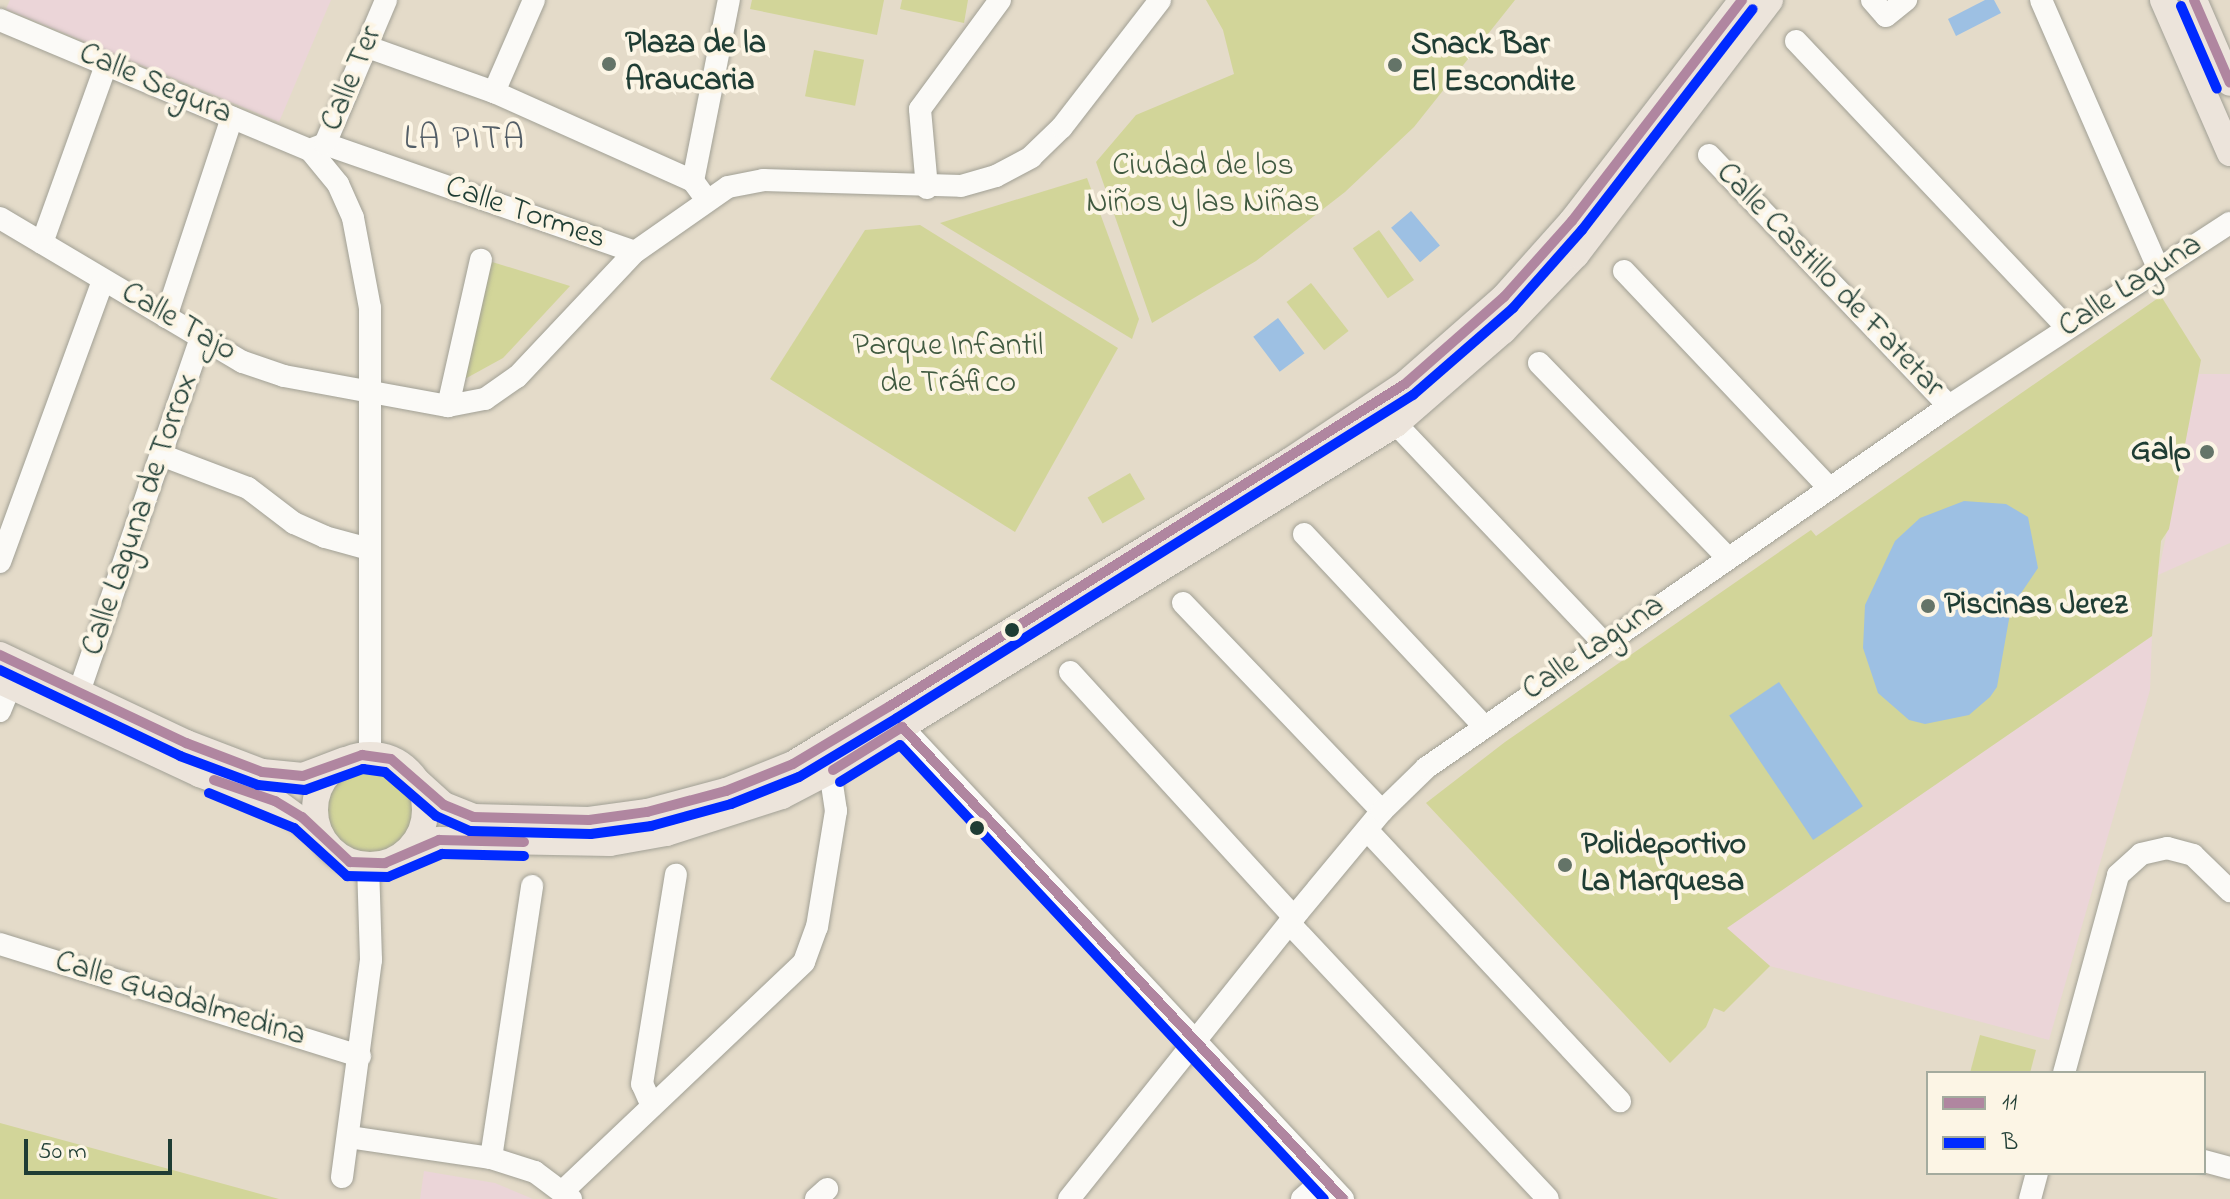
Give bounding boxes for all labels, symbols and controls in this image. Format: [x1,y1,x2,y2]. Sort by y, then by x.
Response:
street label: Calle Ter [314,21,392,137]
place label: Plaza de la Araucaria [625,27,766,102]
place label: Snack Bar El Escondite [1411,28,1575,103]
street label: Calle Segura [73,36,237,134]
marker: Plaza de la Araucaria [600,55,618,73]
marker: Snack Bar El Escondite [1386,56,1404,74]
district label: LA PITA [404,121,526,161]
park label: Ciudad de los Niños y las Niñas [1086,149,1320,224]
street label: Calle Castillo de Fatetar [1707,155,1951,407]
street label: Calle Tormes [440,169,610,259]
street label: Calle Laguna [2052,227,2210,347]
street label: Calle Tajo [114,275,242,371]
park label: Parque Infantil de Tráfico [853,329,1043,404]
street label: Calle Laguna de Torrox [75,369,207,661]
place label: Galp [2131,433,2191,471]
marker: Galp [2198,443,2216,461]
place label: Piscinas Jerez [1944,587,2128,625]
street label: Calle Laguna [1516,588,1672,710]
marker: Piscinas Jerez [1919,597,1937,615]
unlabelled marker [1004,622,1020,638]
unlabelled marker [969,820,985,836]
place label: Polideportivo La Marquesa [1581,828,1746,903]
marker: Polideportivo La Marquesa [1556,856,1574,874]
street label: Calle Guadalmedina [50,944,310,1056]
legend [1926,1071,2206,1175]
text: 11 [2002,1086,2017,1121]
scale bar [28,1123,176,1173]
text: B [2002,1126,2018,1161]
text: 50 m [38,1135,87,1170]

